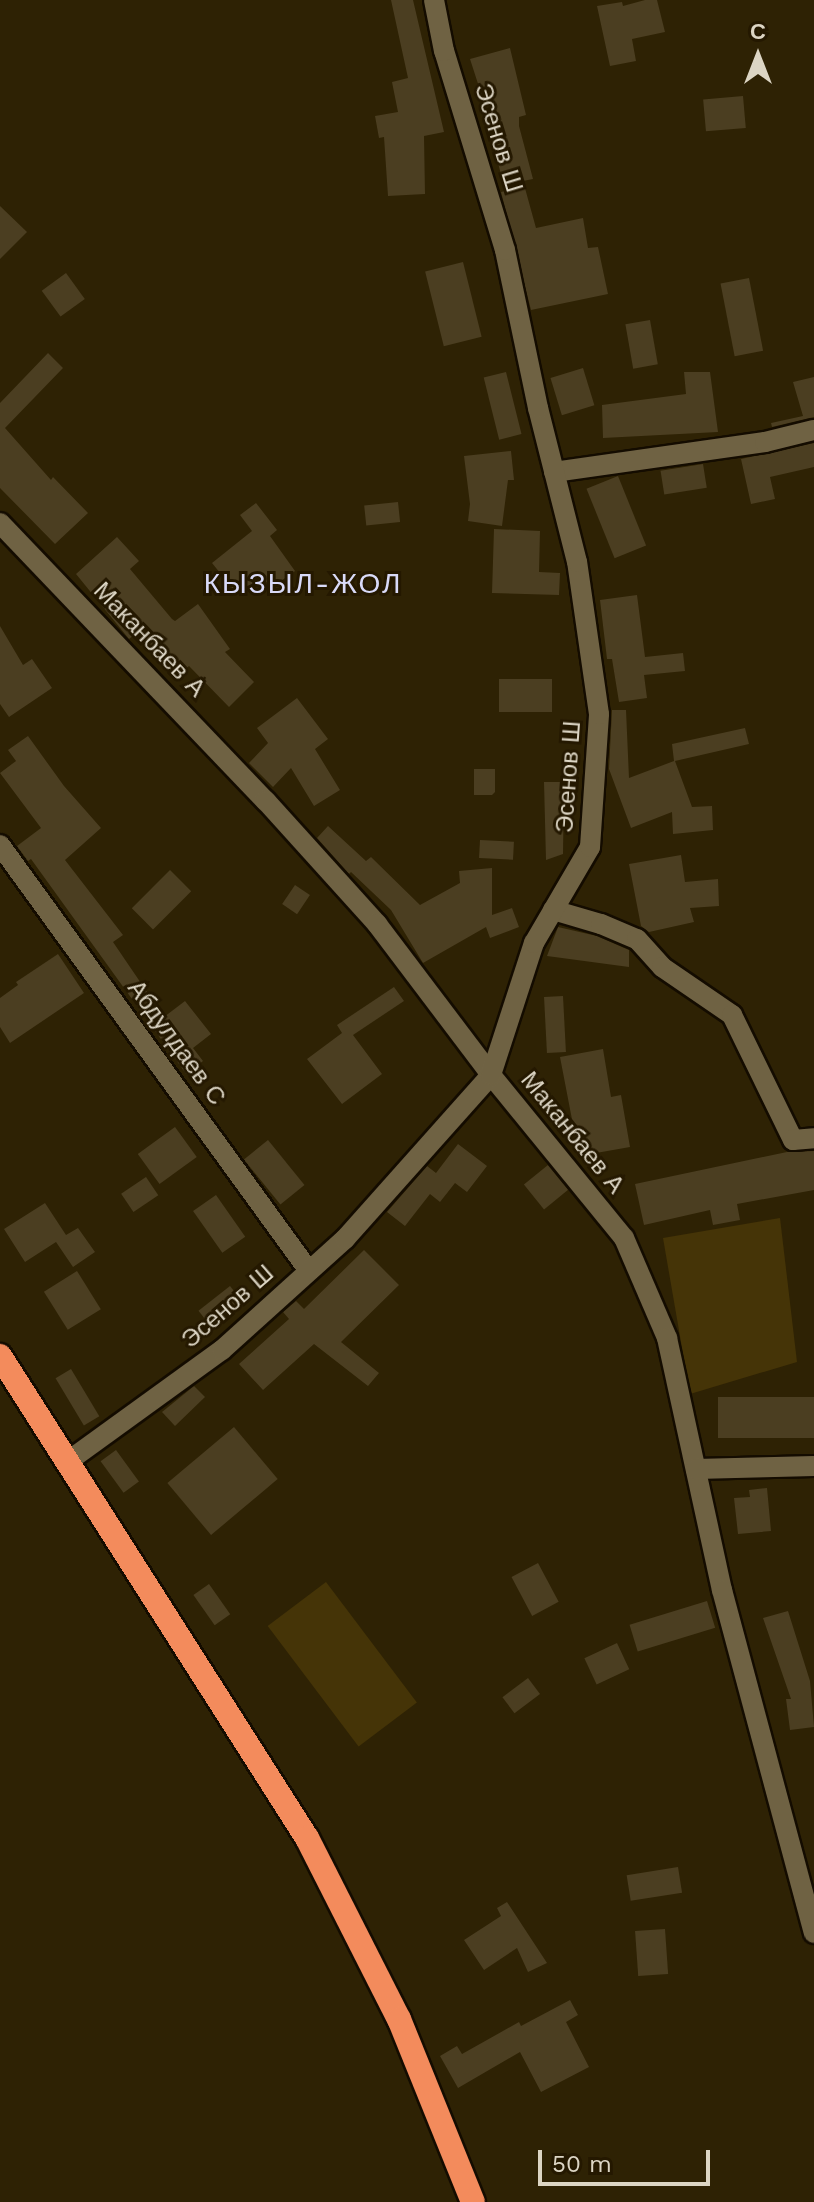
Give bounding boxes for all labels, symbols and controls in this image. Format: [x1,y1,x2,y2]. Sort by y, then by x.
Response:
north arrow [718,16,798,96]
text: С [750,19,766,44]
street label: Эсенов Ш [468,80,528,196]
district label: КЫЗЫЛ-ЖОЛ [204,567,402,601]
street label: Маканбаев А [87,577,211,703]
street label: Эсенов Ш [551,720,587,834]
street label: Абдулдаев С [121,975,231,1111]
street label: Маканбаев А [514,1066,630,1200]
street label: Эсенов Ш [176,1259,280,1355]
scale bar [542,2134,714,2184]
text: 50 m [552,2150,612,2178]

